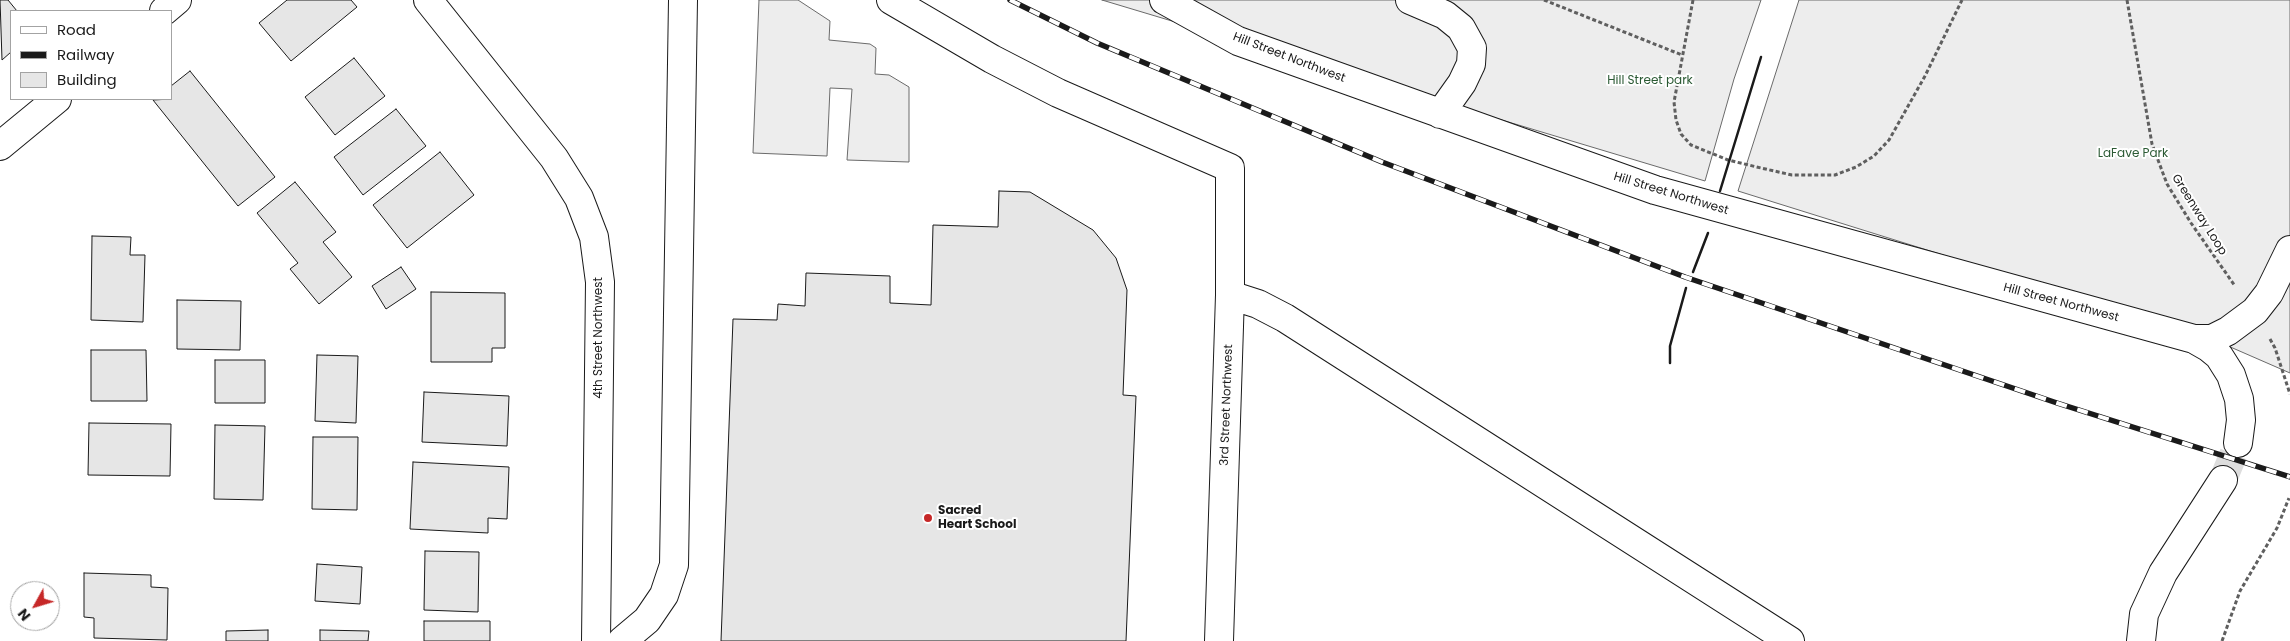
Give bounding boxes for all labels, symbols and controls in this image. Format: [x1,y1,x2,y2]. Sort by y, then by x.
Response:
legend [10,10,172,100]
text: Road [57,19,96,40]
street label: Hill Street Northwest [1231,30,1347,86]
text: Railway [57,44,115,65]
text: Building [57,69,117,90]
park label: Hill Street park [1607,74,1693,88]
park label: LaFave Park [2098,147,2168,161]
street label: Hill Street Northwest [1612,170,1730,218]
street label: Greenway Loop [2168,172,2230,258]
street label: 4th Street Northwest [592,277,606,399]
street label: Hill Street Northwest [2002,281,2120,325]
street label: 3rd Street Northwest [1218,344,1236,466]
place label: Sacred Heart School [938,504,1016,532]
marker: Sacred Heart School [922,512,934,524]
north arrow [10,581,60,631]
text: N [13,604,35,625]

